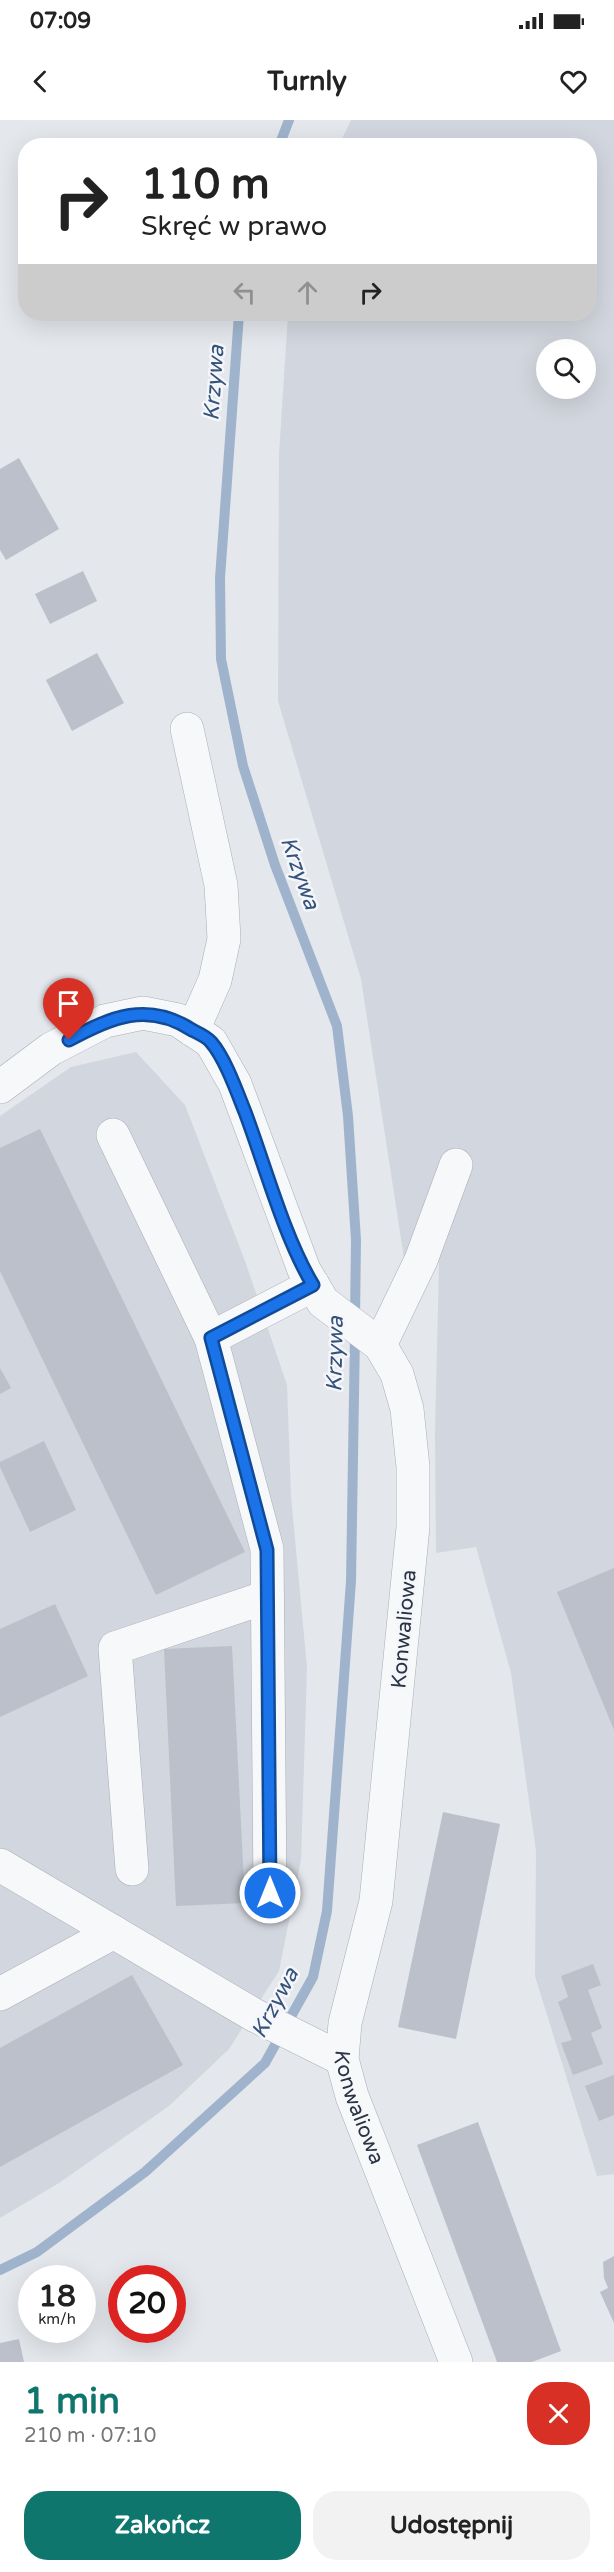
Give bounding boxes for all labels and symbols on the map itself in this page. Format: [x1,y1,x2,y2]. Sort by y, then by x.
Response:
water label: Krzywa [198,344,230,422]
water label: Krzywa [275,833,325,914]
pin [43,978,94,1040]
water label: Krzywa [321,1315,349,1392]
street label: Konwaliowa [386,1569,422,1689]
position arrow [238,1861,302,1925]
water label: Krzywa [246,1963,305,2042]
street label: Konwaliowa [329,2049,390,2168]
speed limit sign: 20 [108,2265,186,2343]

